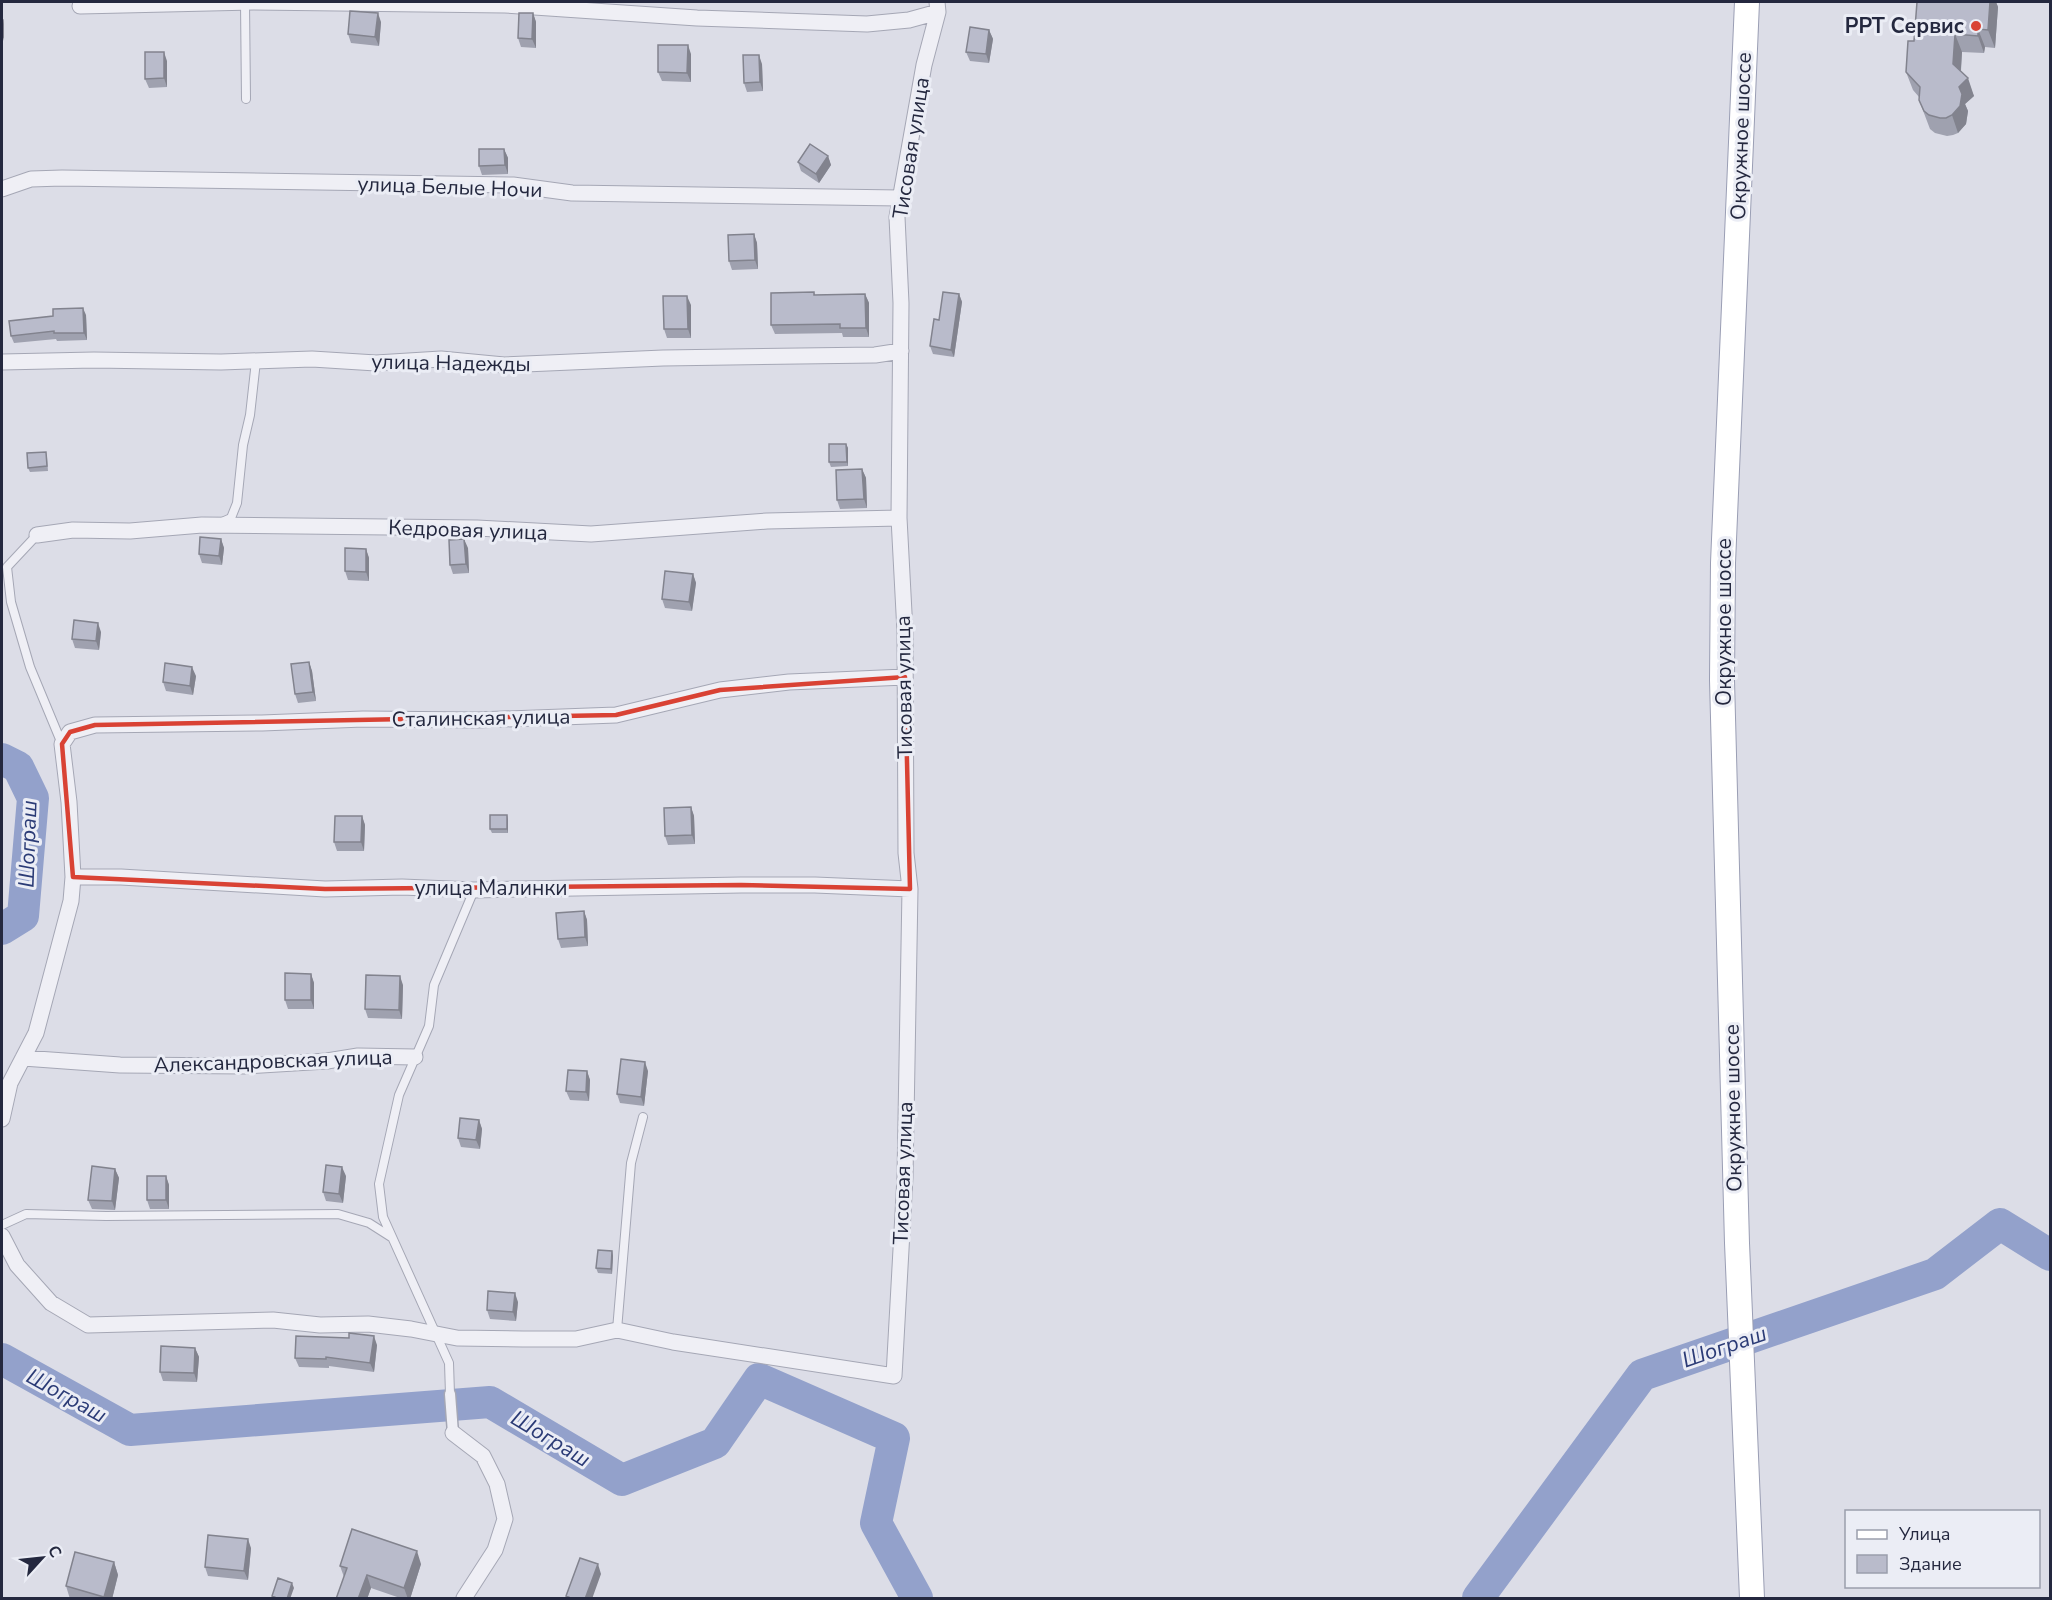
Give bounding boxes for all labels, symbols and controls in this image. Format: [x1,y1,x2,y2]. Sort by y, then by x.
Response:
place label: РРТ Сервис [1845,12,1964,40]
marker: РРТ Сервис [1969,19,1983,33]
street label: Окружное шоссе [1724,52,1758,220]
street label: Тисовая улица [886,75,936,221]
street label: улица Белые Ночи [357,170,543,204]
street label: улица Надежды [371,348,531,378]
street label: Кедровая улица [388,513,548,547]
street label: Окружное шоссе [1710,538,1738,706]
street label: Тисовая улица [889,615,919,759]
street label: Сталинская улица [391,702,571,734]
water label: Шограш [11,800,45,888]
street label: улица Малинки [414,874,568,902]
street label: Окружное шоссе [1718,1024,1748,1192]
street label: Александровская улица [153,1043,393,1079]
street label: Тисовая улица [887,1101,919,1245]
water label: Шограш [1678,1318,1771,1375]
water label: Шограш [21,1362,112,1430]
water label: Шограш [505,1403,596,1474]
legend [1845,1510,2040,1588]
text: Улица [1898,1522,1950,1546]
north arrow [12,1528,72,1588]
text: С [42,1542,67,1562]
text: Здание [1899,1552,1962,1576]

